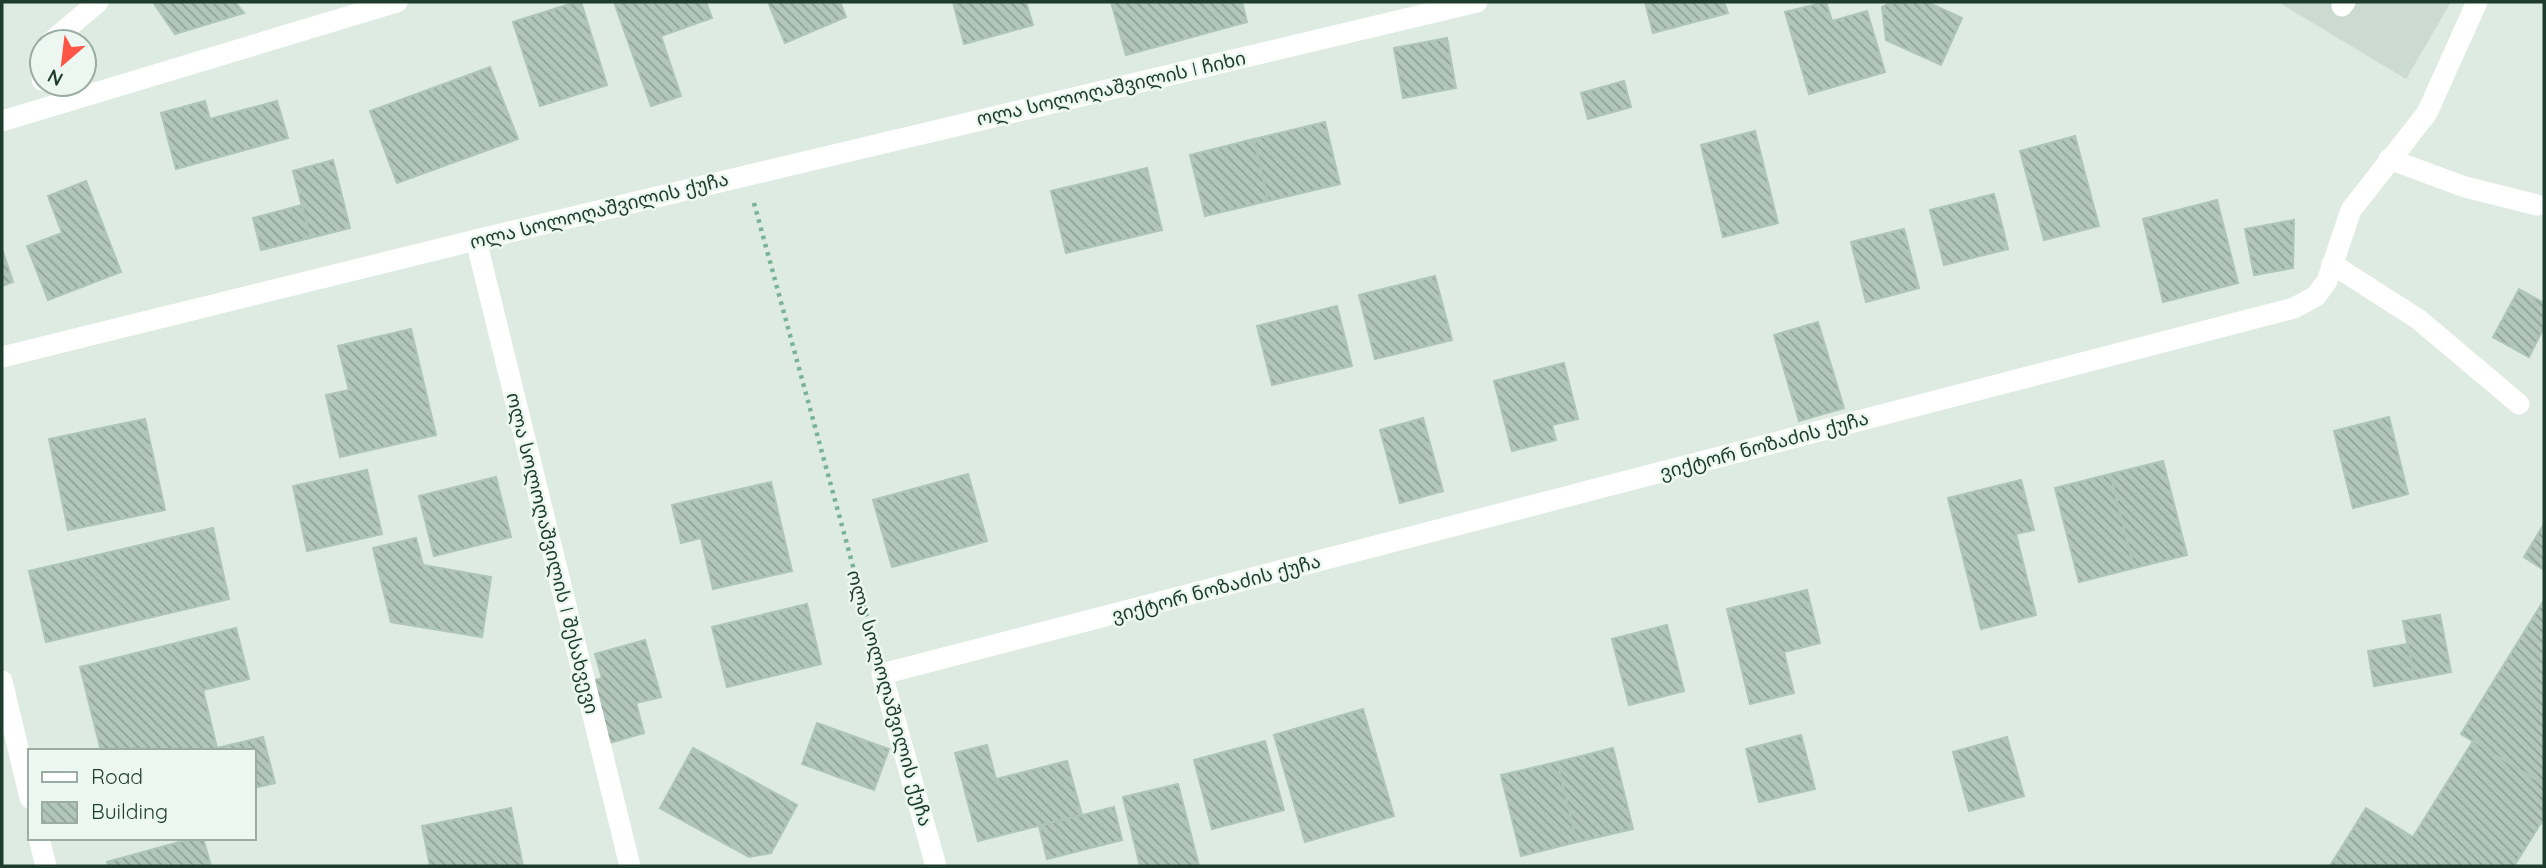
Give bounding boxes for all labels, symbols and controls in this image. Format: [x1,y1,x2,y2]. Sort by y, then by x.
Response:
north arrow [28,28,98,98]
street label: ოლა სოლოღაშვილის I ჩიხი [974,45,1248,132]
text: N [43,64,67,92]
street label: ოლა სოლოღაშვილის ქუჩა [467,166,731,255]
street label: ოლა სოლოღაშვილის I შესახვევი [500,390,605,716]
street label: ვიქტორ ნოზაძის ქუჩა [1657,406,1871,484]
street label: ვიქტორ ნოზაძის ქუჩა [1109,549,1323,627]
street label: ოლა სოლოღაშვილის ქუჩა [841,567,938,829]
legend [28,749,256,840]
text: Road [91,763,143,789]
text: Building [91,798,168,824]

